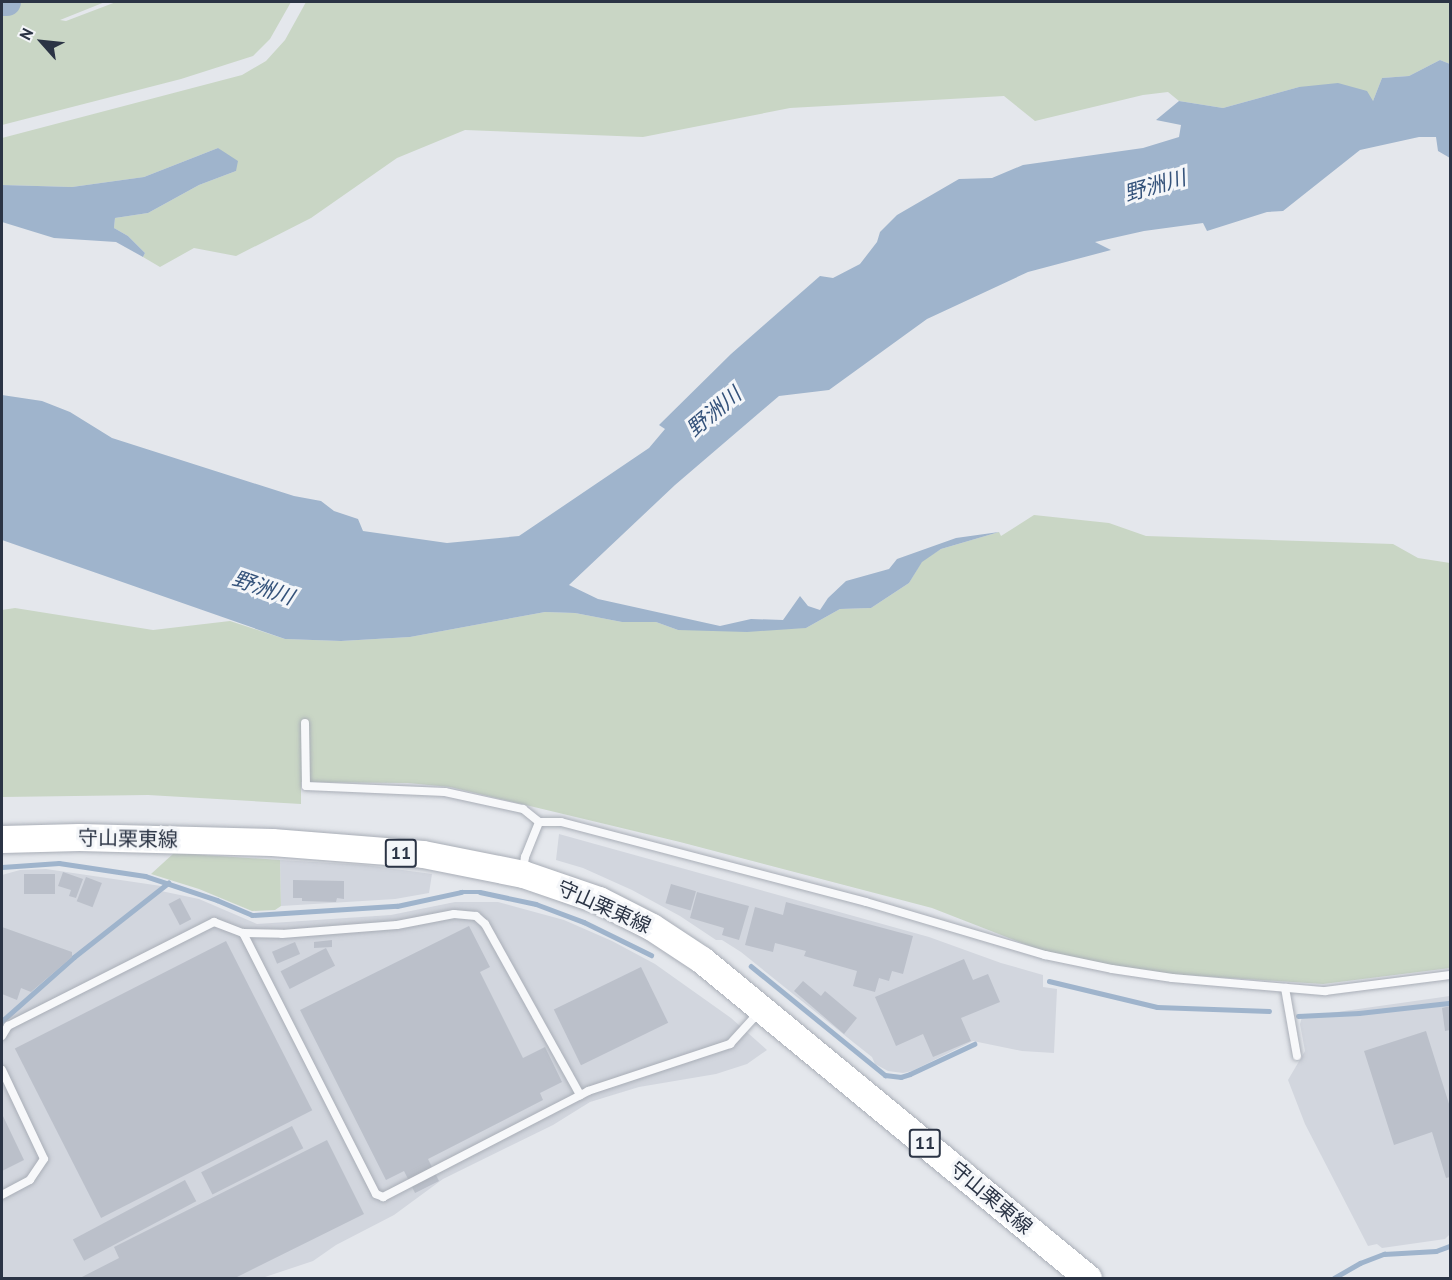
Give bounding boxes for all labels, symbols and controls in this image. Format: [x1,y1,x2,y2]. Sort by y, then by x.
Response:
north arrow [12,12,72,72]
text: N [15,25,37,43]
water label: 野洲川 [1121,165,1189,207]
water label: 野洲川 [682,382,746,442]
water label: 野洲川 [229,566,297,610]
street label: 守山栗東線 [78,826,178,852]
road number: 11 [384,838,418,868]
street label: 守山栗東線 [553,876,655,938]
road number: 11 [908,1128,942,1158]
street label: 守山栗東線 [945,1157,1037,1239]

